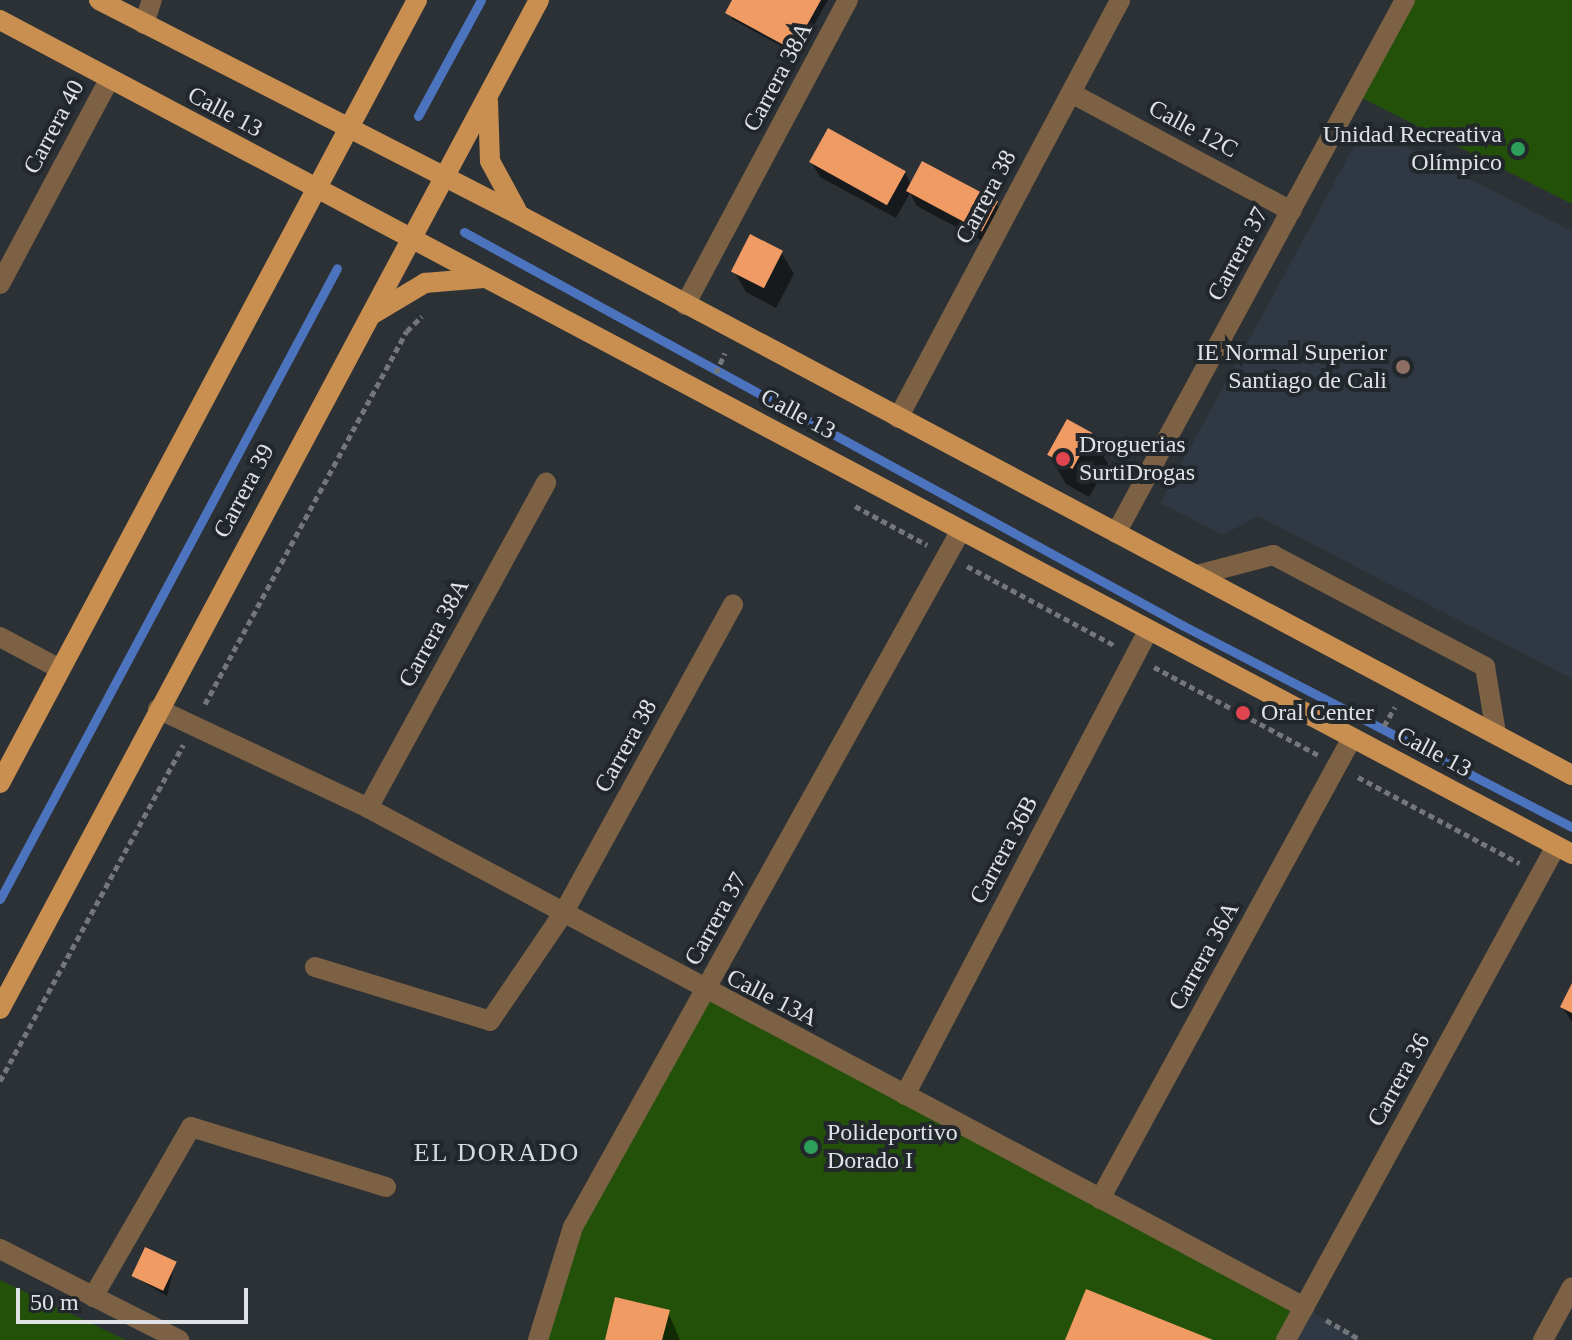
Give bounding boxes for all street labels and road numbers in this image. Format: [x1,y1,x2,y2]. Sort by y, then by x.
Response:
street label: Carrera 38A [737,18,819,136]
street label: Carrera 40 [17,75,91,179]
street label: Calle 13 [183,80,267,144]
street label: Calle 12C [1144,94,1242,164]
street label: Carrera 38 [949,145,1023,249]
street label: Carrera 37 [1201,202,1275,306]
street label: Calle 13 [756,382,840,446]
street label: Carrera 39 [207,439,281,543]
street label: Carrera 38A [392,574,476,692]
street label: Carrera 38 [589,694,663,798]
street label: Calle 13 [1392,720,1476,784]
street label: Carrera 36B [964,791,1044,909]
street label: Carrera 37 [679,867,753,971]
street label: Carrera 36A [1162,897,1246,1015]
street label: Calle 13A [722,963,822,1033]
street label: Carrera 36 [1362,1028,1436,1132]

